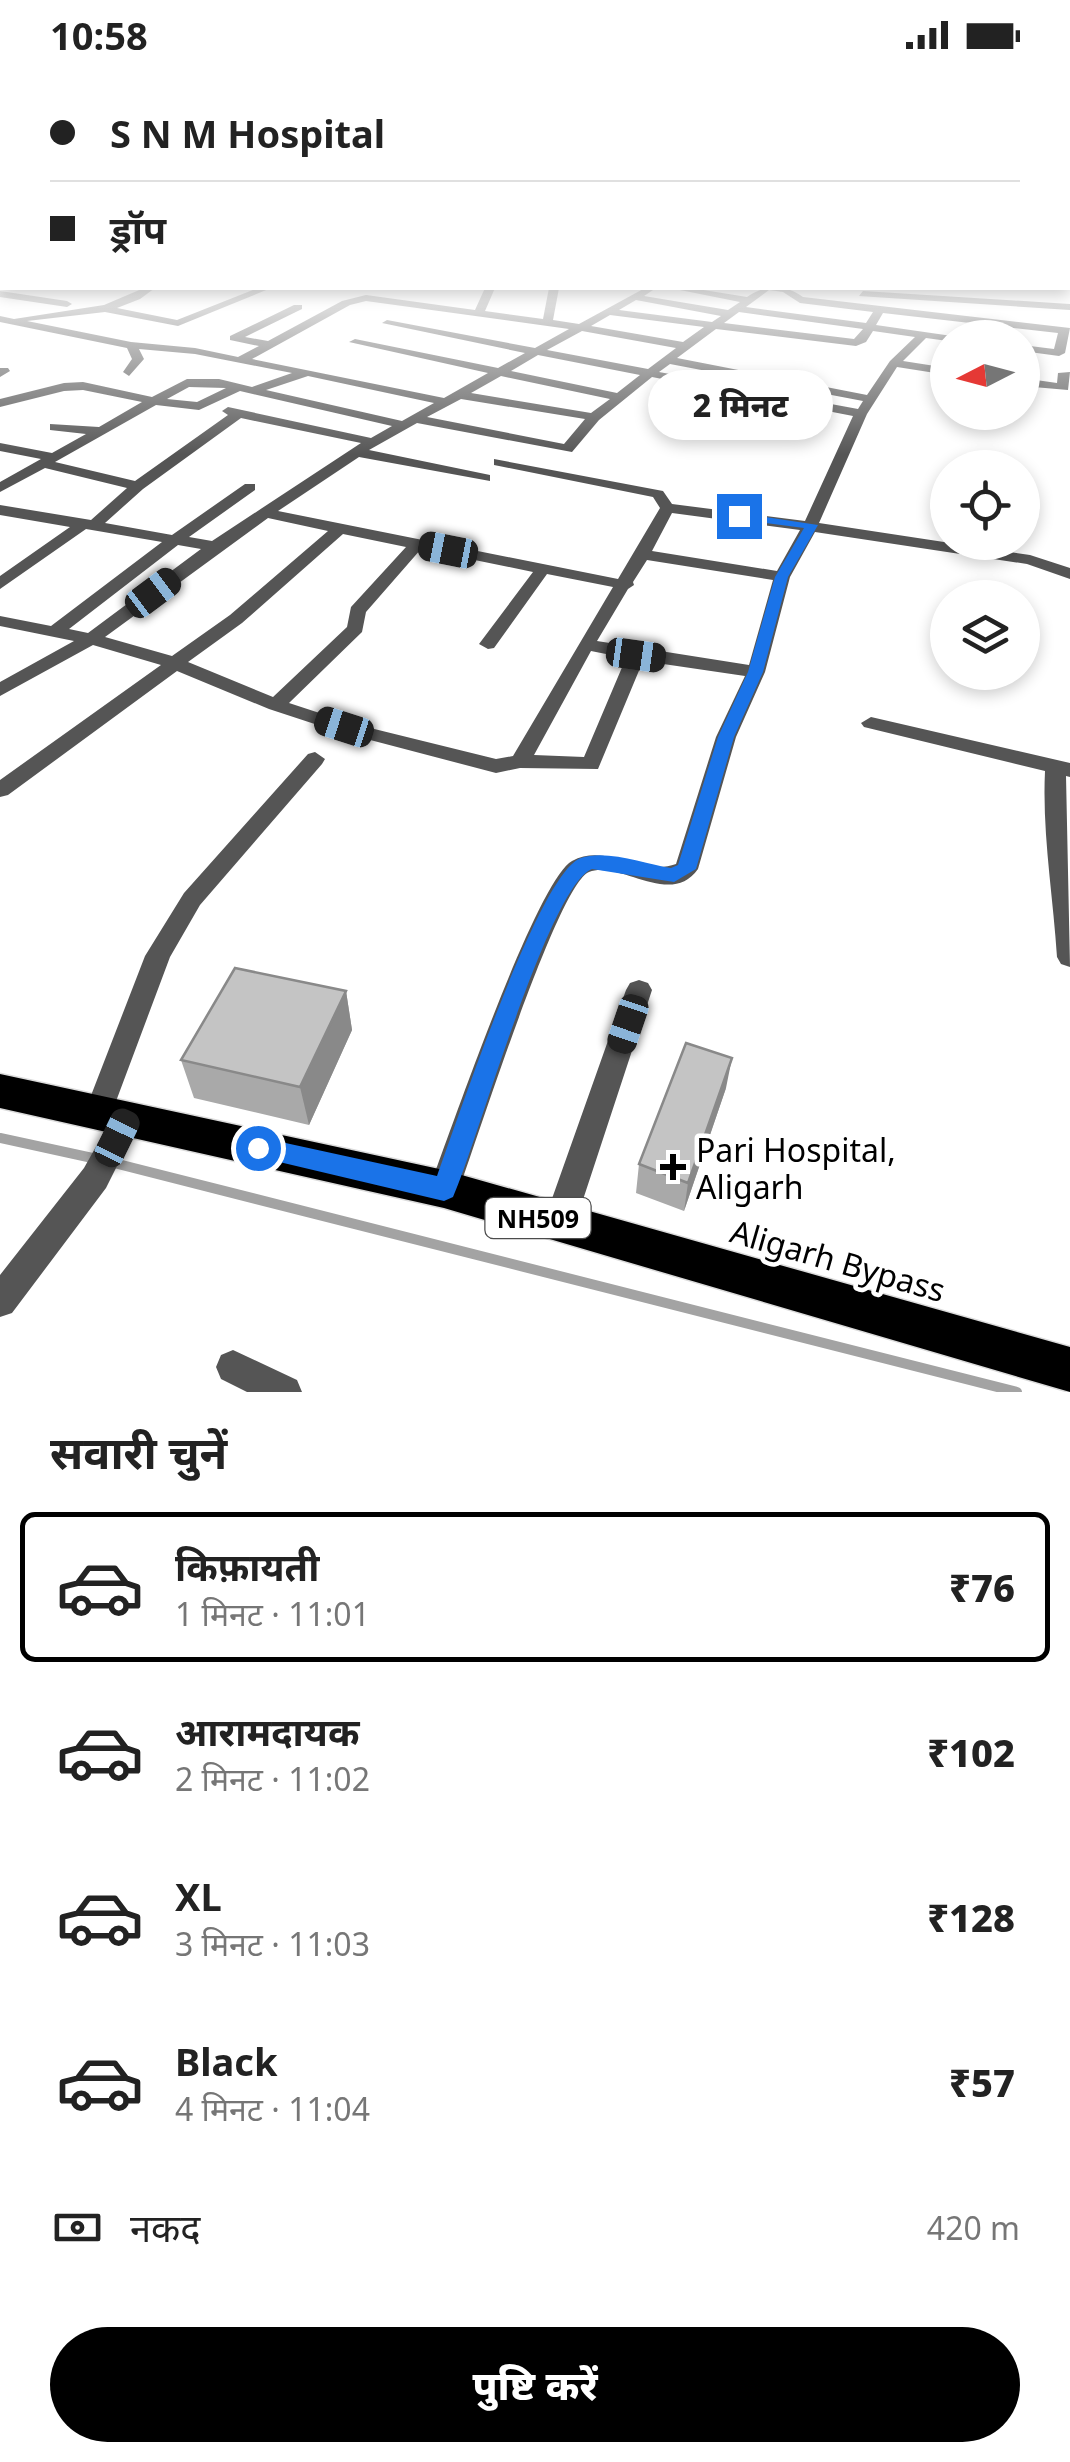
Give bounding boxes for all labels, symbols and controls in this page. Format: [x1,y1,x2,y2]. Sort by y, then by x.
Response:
text: 10:58 [50,9,148,61]
text: S N M Hospital [110,107,385,159]
text: ड्रॉप [110,203,166,255]
north arrow [930,320,1040,430]
map controls [930,320,1040,690]
callout: 2 मिनट [646,371,832,441]
text: 2 मिनट [693,383,788,426]
button: locate [930,450,1040,560]
route end [717,494,762,539]
car [416,530,480,570]
car [120,563,186,623]
button: layers [930,580,1040,690]
car [604,636,668,674]
car [311,703,377,751]
car [604,991,652,1057]
car [90,1104,144,1172]
route start [236,1126,281,1171]
place label: Pari Hospital, Aligarh [696,1128,896,1208]
marker: Pari Hospital, Aligarh [660,1154,686,1180]
road number: NH509 [486,1198,590,1238]
street label: Aligarh Bypass [726,1209,950,1311]
text: सवारी चुनें [50,1421,227,1482]
text: किफ़ायती [175,1540,319,1592]
icon: car [55,1542,145,1632]
text: ₹76 [949,1561,1015,1613]
text: 1 मिनट · 11:01 [175,1592,370,1635]
text: आरामदायक [175,1705,359,1757]
icon: car [55,1707,145,1797]
text: ₹102 [927,1726,1015,1778]
text: 2 मिनट · 11:02 [175,1757,370,1800]
text: XL [175,1870,222,1922]
icon: car [55,1872,145,1962]
text: ₹128 [927,1891,1015,1943]
text: 3 मिनट · 11:03 [175,1922,370,1965]
text: Black [175,2035,278,2087]
icon: car [55,2037,145,2127]
text: ₹57 [949,2056,1015,2108]
text: 4 मिनट · 11:04 [175,2087,370,2130]
icon: cash [50,2200,105,2255]
text: नकद [130,2201,200,2253]
text: 420 m [927,2206,1020,2249]
button: पुष्टि करें [50,2327,1020,2442]

